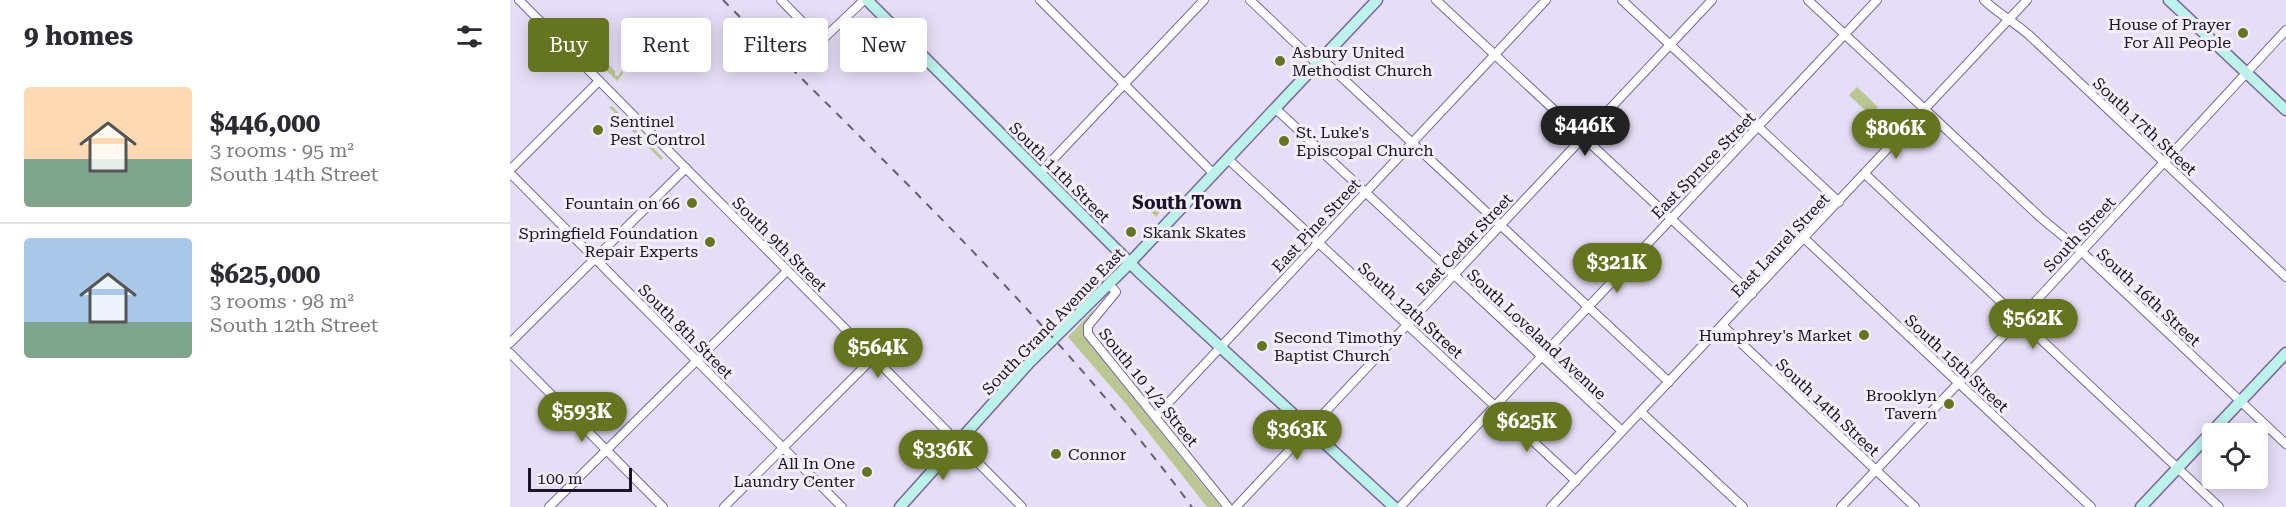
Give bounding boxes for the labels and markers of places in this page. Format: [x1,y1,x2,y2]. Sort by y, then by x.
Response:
place label: House of Prayer For All People [2108,15,2231,52]
marker: House of Prayer For All People [2236,26,2250,40]
place label: Asbury United Methodist Church [1292,43,1432,80]
marker: Asbury United Methodist Church [1273,54,1287,68]
pin: $446K [1543,106,1627,157]
pin: $806K [1854,109,1938,160]
place label: Sentinel Pest Control [610,112,705,149]
marker: Sentinel Pest Control [591,123,605,137]
place label: St. Luke's Episcopal Church [1296,123,1434,160]
marker: St. Luke's Episcopal Church [1277,134,1291,148]
place label: Fountain on 66 [565,194,680,213]
marker: Fountain on 66 [685,196,699,210]
place label: Skank Skates [1143,223,1246,242]
place label: Springfield Foundation Repair Experts [519,224,698,261]
marker: Skank Skates [1124,225,1138,239]
marker: Springfield Foundation Repair Experts [703,235,717,249]
pin: $321K [1575,243,1659,294]
pin: $562K [1991,299,2075,350]
place label: Humphrey's Market [1699,326,1852,345]
pin: $564K [836,328,920,379]
place label: Second Timothy Baptist Church [1274,328,1403,365]
marker: Humphrey's Market [1857,328,1871,342]
marker: Second Timothy Baptist Church [1255,339,1269,353]
place label: Brooklyn Tavern [1866,386,1937,423]
pin: $593K [540,392,624,443]
marker: Brooklyn Tavern [1942,397,1956,411]
pin: $625K [1485,402,1569,453]
pin: $363K [1255,410,1339,461]
pin: $336K [901,430,985,481]
place label: Connor [1068,445,1127,464]
marker: Connor [1049,447,1063,461]
place label: All In One Laundry Center [734,454,855,491]
marker: All In One Laundry Center [860,465,874,479]

